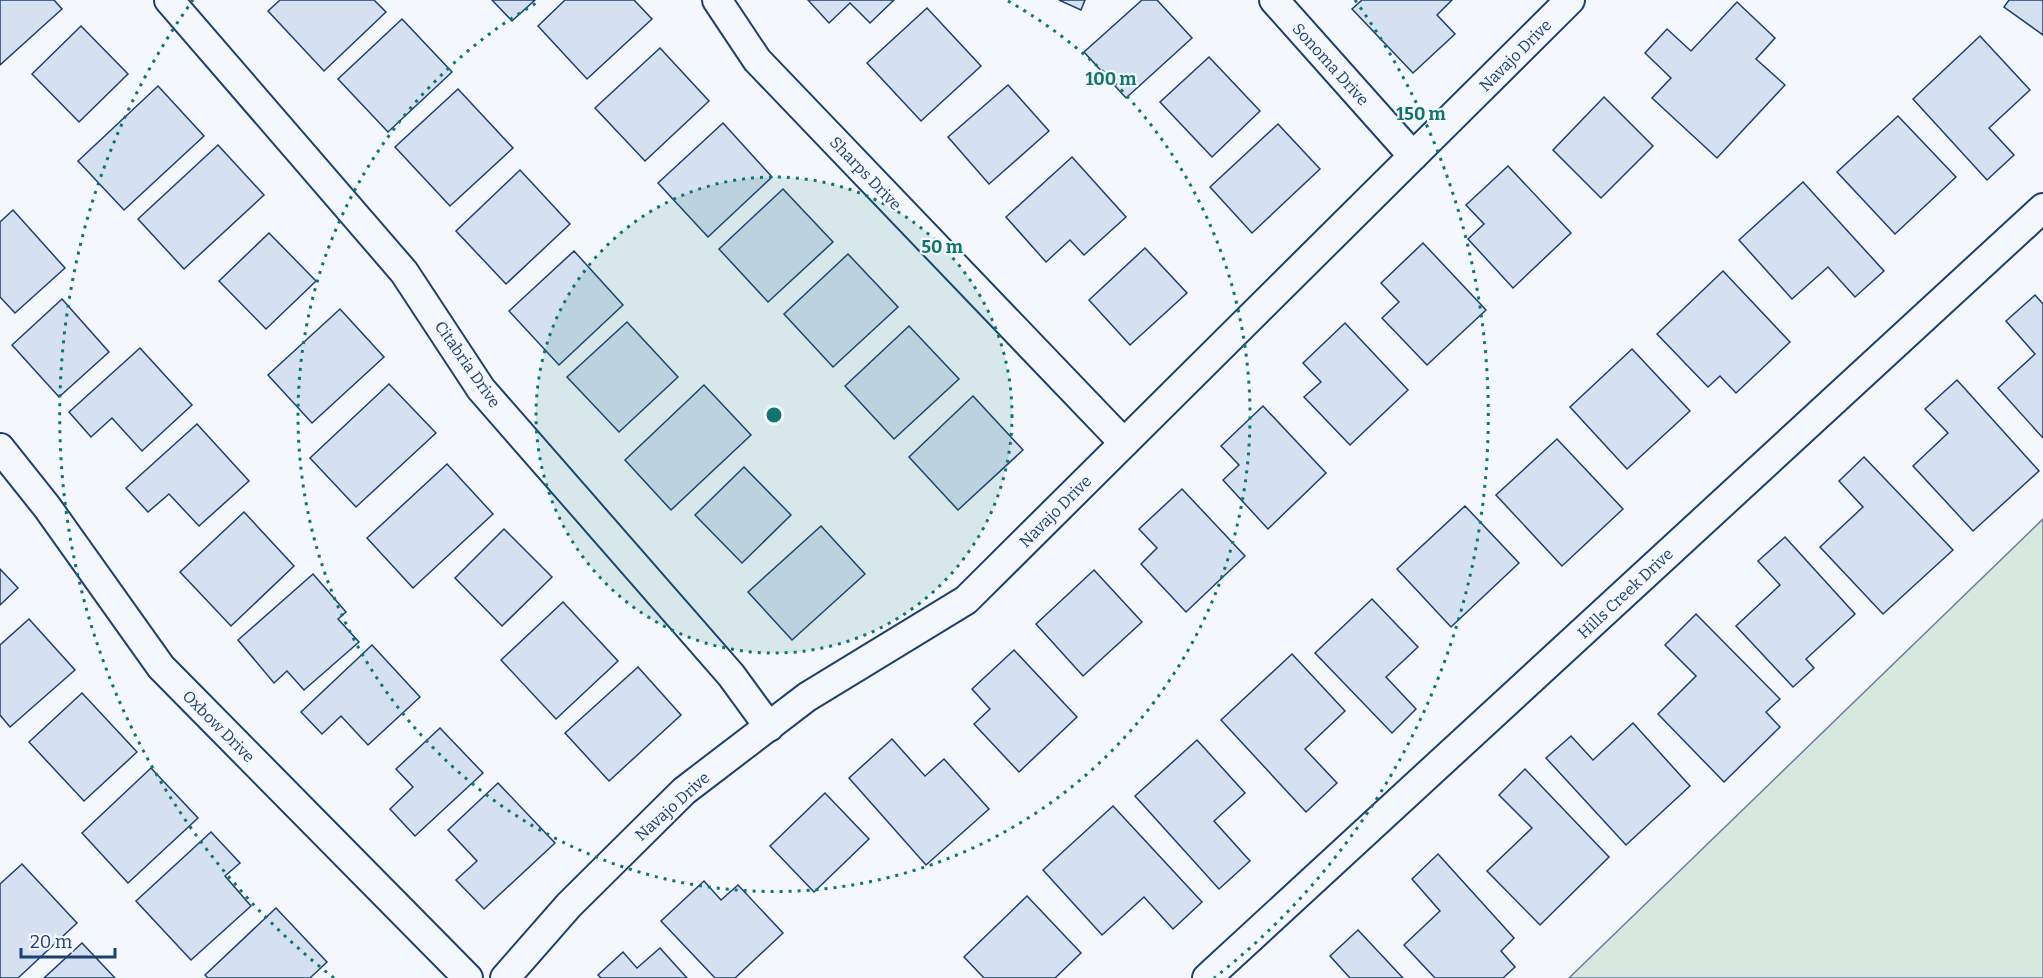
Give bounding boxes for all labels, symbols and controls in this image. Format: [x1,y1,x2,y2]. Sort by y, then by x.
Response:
street label: Navajo Drive [1475,15,1555,95]
street label: Sonoma Drive [1289,19,1373,110]
text: 100 m [1085,68,1137,90]
text: 150 m [1396,103,1446,125]
street label: Sharps Drive [826,133,905,214]
text: 50 m [921,236,963,258]
street label: Citabria Drive [431,317,504,411]
centre of rings [764,405,784,425]
street label: Navajo Drive [1015,471,1095,551]
street label: Hills Creek Drive [1574,544,1677,642]
street label: Oxbow Drive [179,686,259,766]
street label: Navajo Drive [631,768,714,845]
scale bar [21,921,116,959]
text: 20 m [30,931,72,953]

